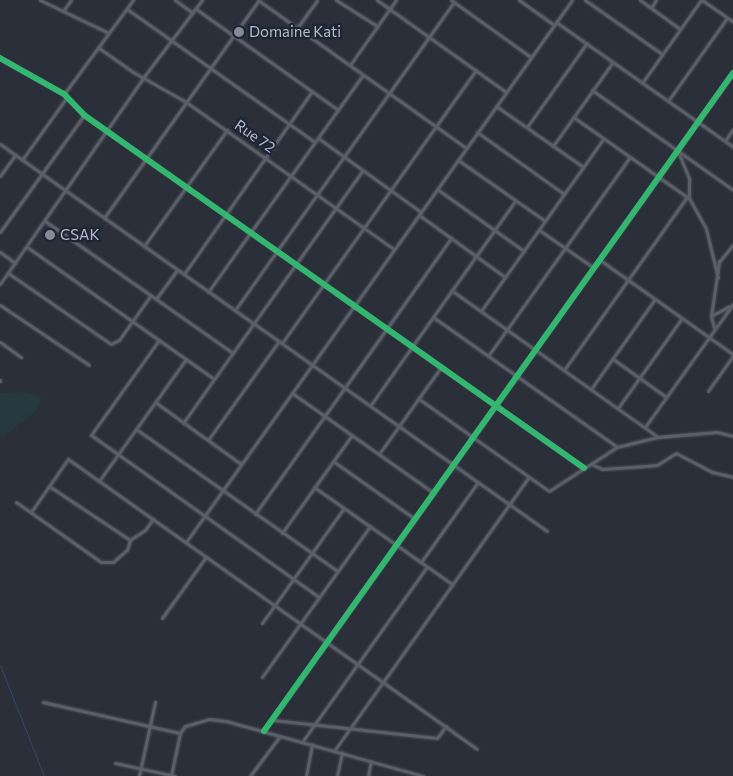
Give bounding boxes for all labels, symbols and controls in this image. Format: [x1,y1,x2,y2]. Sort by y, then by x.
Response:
place label: Domaine Kati [249,23,341,41]
marker: Domaine Kati [233,26,245,38]
street label: Rue 72 [231,116,279,156]
place label: CSAK [60,226,99,244]
marker: CSAK [44,229,56,241]

